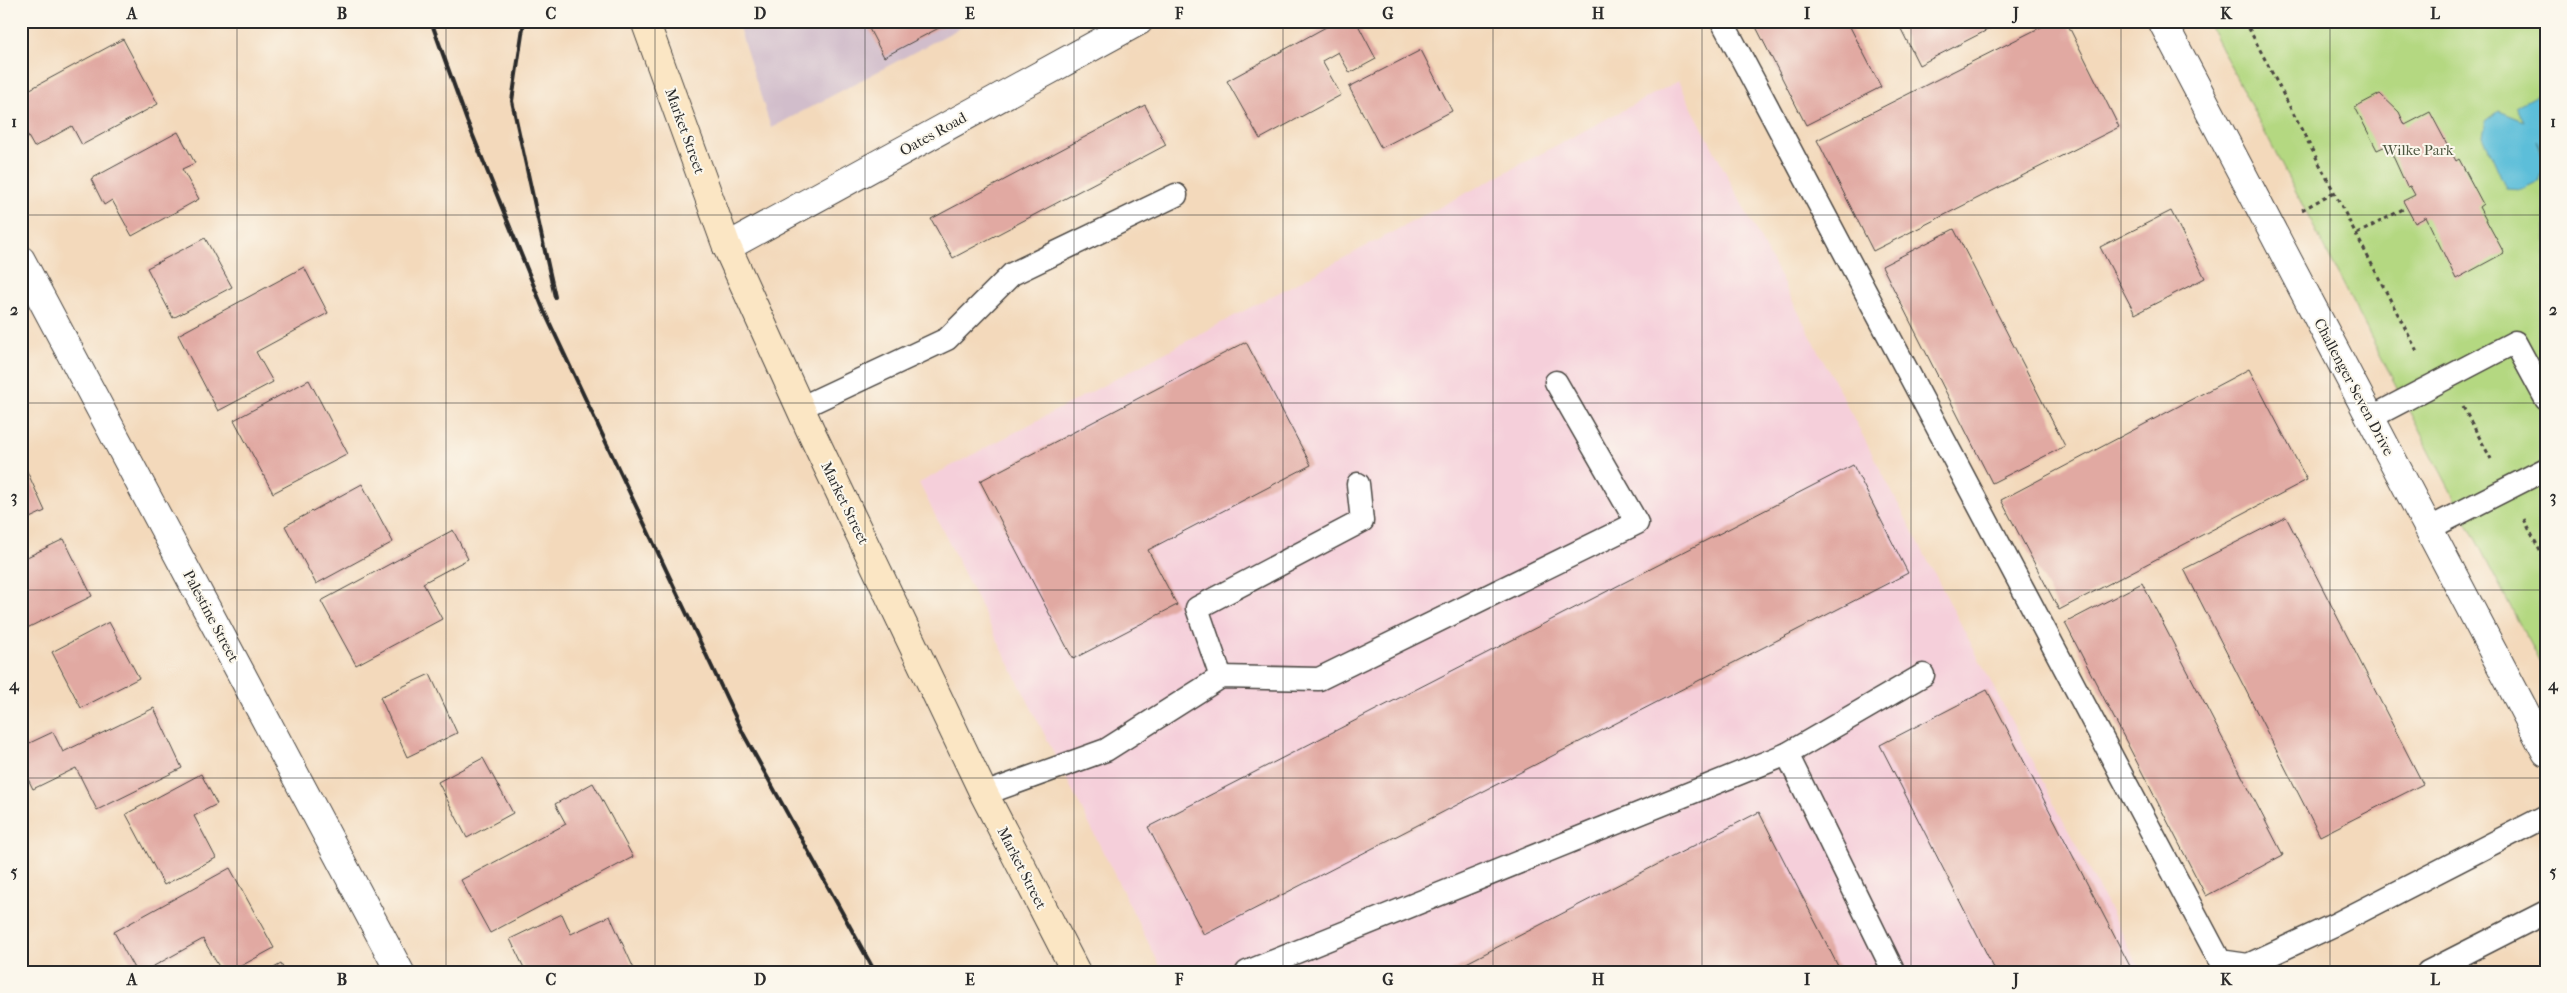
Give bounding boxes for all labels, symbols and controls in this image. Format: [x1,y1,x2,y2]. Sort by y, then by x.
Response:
text: A [126,4,138,23]
text: B [337,4,347,23]
text: C [546,4,557,23]
text: D [754,4,766,23]
text: E [965,4,975,23]
text: F [1174,4,1184,23]
text: G [1382,4,1394,23]
text: H [1592,4,1605,23]
text: I [1804,4,1811,23]
text: J [2011,4,2019,24]
text: K [2220,4,2233,23]
text: L [2430,4,2440,23]
street label: Market Street [661,86,709,177]
street label: Oates Road [896,108,970,160]
text: 1 [11,112,17,131]
text: 1 [2550,112,2556,131]
park label: Wilke Park [2381,141,2454,159]
text: 2 [10,300,18,319]
text: 2 [2549,300,2557,319]
street label: Challenger Seven Drive [2310,315,2398,459]
street label: Market Street [817,459,873,548]
text: 3 [11,487,17,507]
text: 3 [2550,487,2556,507]
street label: Palestine Street [179,567,243,666]
text: 4 [8,675,20,695]
text: 4 [2547,675,2559,695]
street label: Market Street [994,824,1051,913]
text: 5 [11,862,18,881]
text: 5 [2550,862,2557,881]
text: A [126,970,138,989]
text: B [337,970,347,989]
text: C [546,970,557,989]
text: D [754,970,766,989]
text: E [965,970,975,989]
text: F [1174,970,1184,989]
text: G [1382,970,1394,989]
text: H [1592,970,1605,989]
text: I [1804,970,1811,989]
text: J [2011,970,2019,990]
text: K [2220,970,2233,989]
text: L [2430,970,2440,989]

